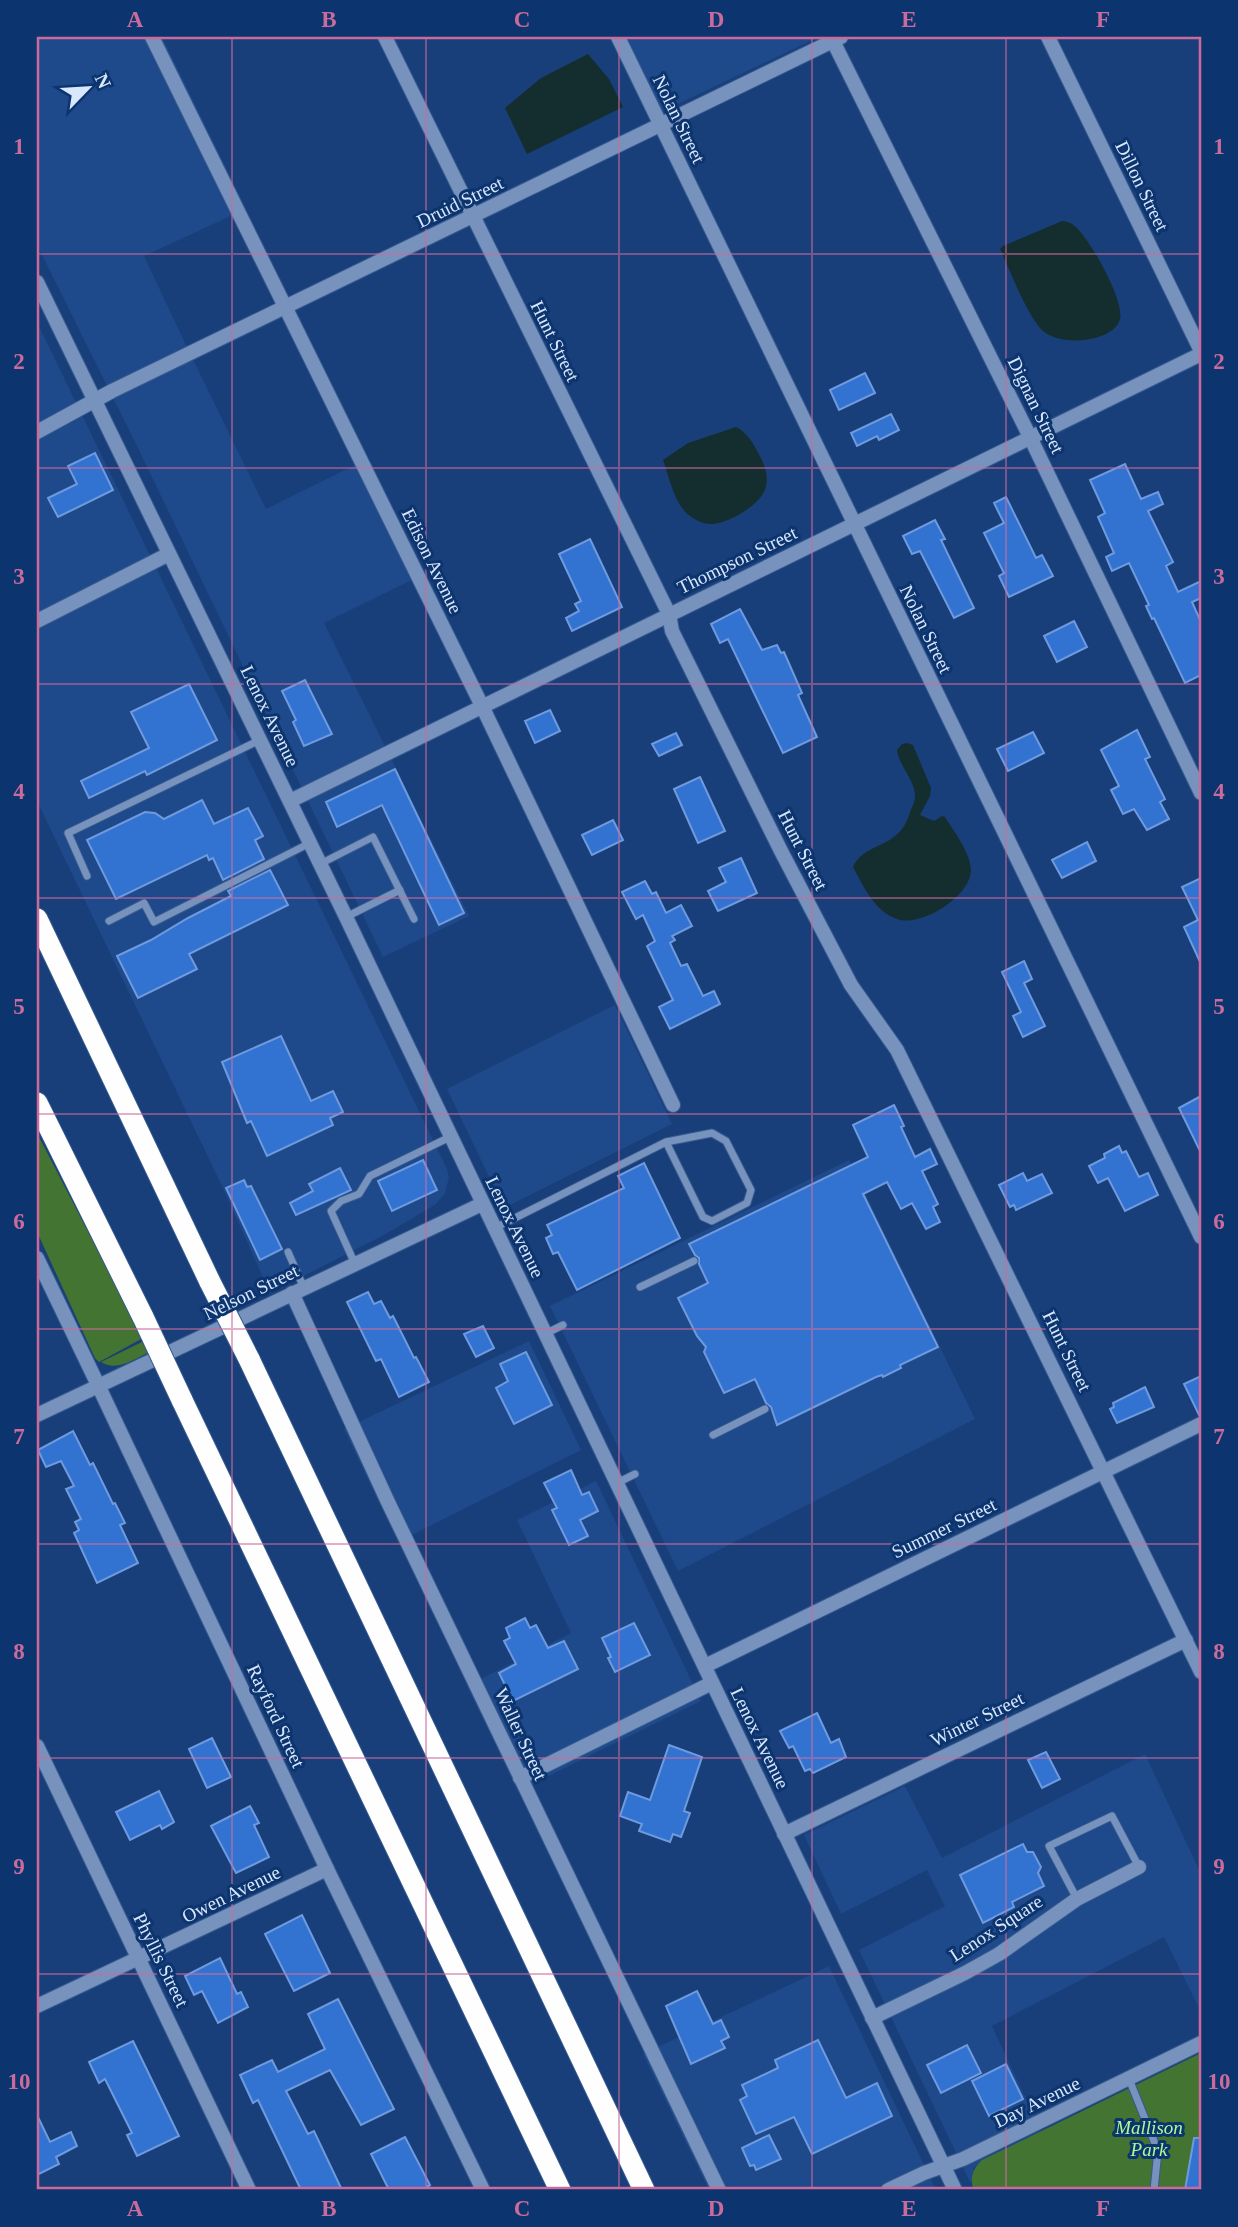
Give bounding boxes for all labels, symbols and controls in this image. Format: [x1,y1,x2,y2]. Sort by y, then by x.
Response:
text: A [127,7,144,32]
text: B [321,7,337,32]
text: C [514,7,530,32]
text: D [708,7,724,32]
text: E [901,7,917,32]
text: F [1096,7,1110,32]
north arrow [52,52,122,122]
text: N [91,70,115,92]
street label: Nolan Street [649,71,710,167]
text: 1 [13,134,25,159]
text: 1 [1213,134,1225,159]
street label: Dillon Street [1111,138,1173,235]
street label: Druid Street [413,172,507,232]
street label: Hunt Street [526,297,584,385]
text: 2 [13,349,25,374]
text: 2 [1213,349,1225,374]
street label: Dignan Street [1004,353,1069,457]
street label: Edison Avenue [398,505,466,617]
street label: Thompson Street [674,522,801,598]
text: 3 [13,564,25,589]
text: 3 [1213,564,1225,589]
street label: Nolan Street [896,581,957,677]
street label: Lenox Avenue [236,662,304,770]
text: 4 [13,779,25,804]
text: 4 [1213,779,1225,804]
street label: Hunt Street [774,806,832,894]
text: 5 [13,994,25,1019]
text: 5 [1213,994,1225,1019]
street label: Lenox Avenue [481,1173,549,1281]
text: 6 [13,1209,25,1234]
text: 6 [1213,1209,1225,1234]
street label: Nelson Street [200,1260,302,1324]
street label: Hunt Street [1038,1307,1096,1395]
text: 7 [13,1424,25,1449]
text: 7 [1213,1424,1225,1449]
street label: Summer Street [888,1493,1000,1562]
text: 8 [13,1639,25,1664]
text: 8 [1213,1639,1225,1664]
street label: Rayford Street [243,1661,309,1772]
street label: Lenox Avenue [726,1684,794,1792]
street label: Waller Street [491,1685,552,1784]
street label: Winter Street [927,1687,1028,1751]
text: 9 [13,1854,25,1879]
text: 9 [1213,1854,1225,1879]
street label: Owen Avenue [178,1861,284,1927]
street label: Lenox Square [946,1890,1046,1966]
street label: Phyllis Street [129,1910,193,2011]
text: 10 [8,2069,31,2094]
text: 10 [1208,2069,1231,2094]
street label: Day Avenue [991,2072,1083,2132]
park label: Mallison Park [1114,2117,1183,2160]
text: A [127,2196,144,2221]
text: B [321,2196,337,2221]
text: C [514,2196,530,2221]
text: D [708,2196,724,2221]
text: E [901,2196,917,2221]
text: F [1096,2196,1110,2221]

